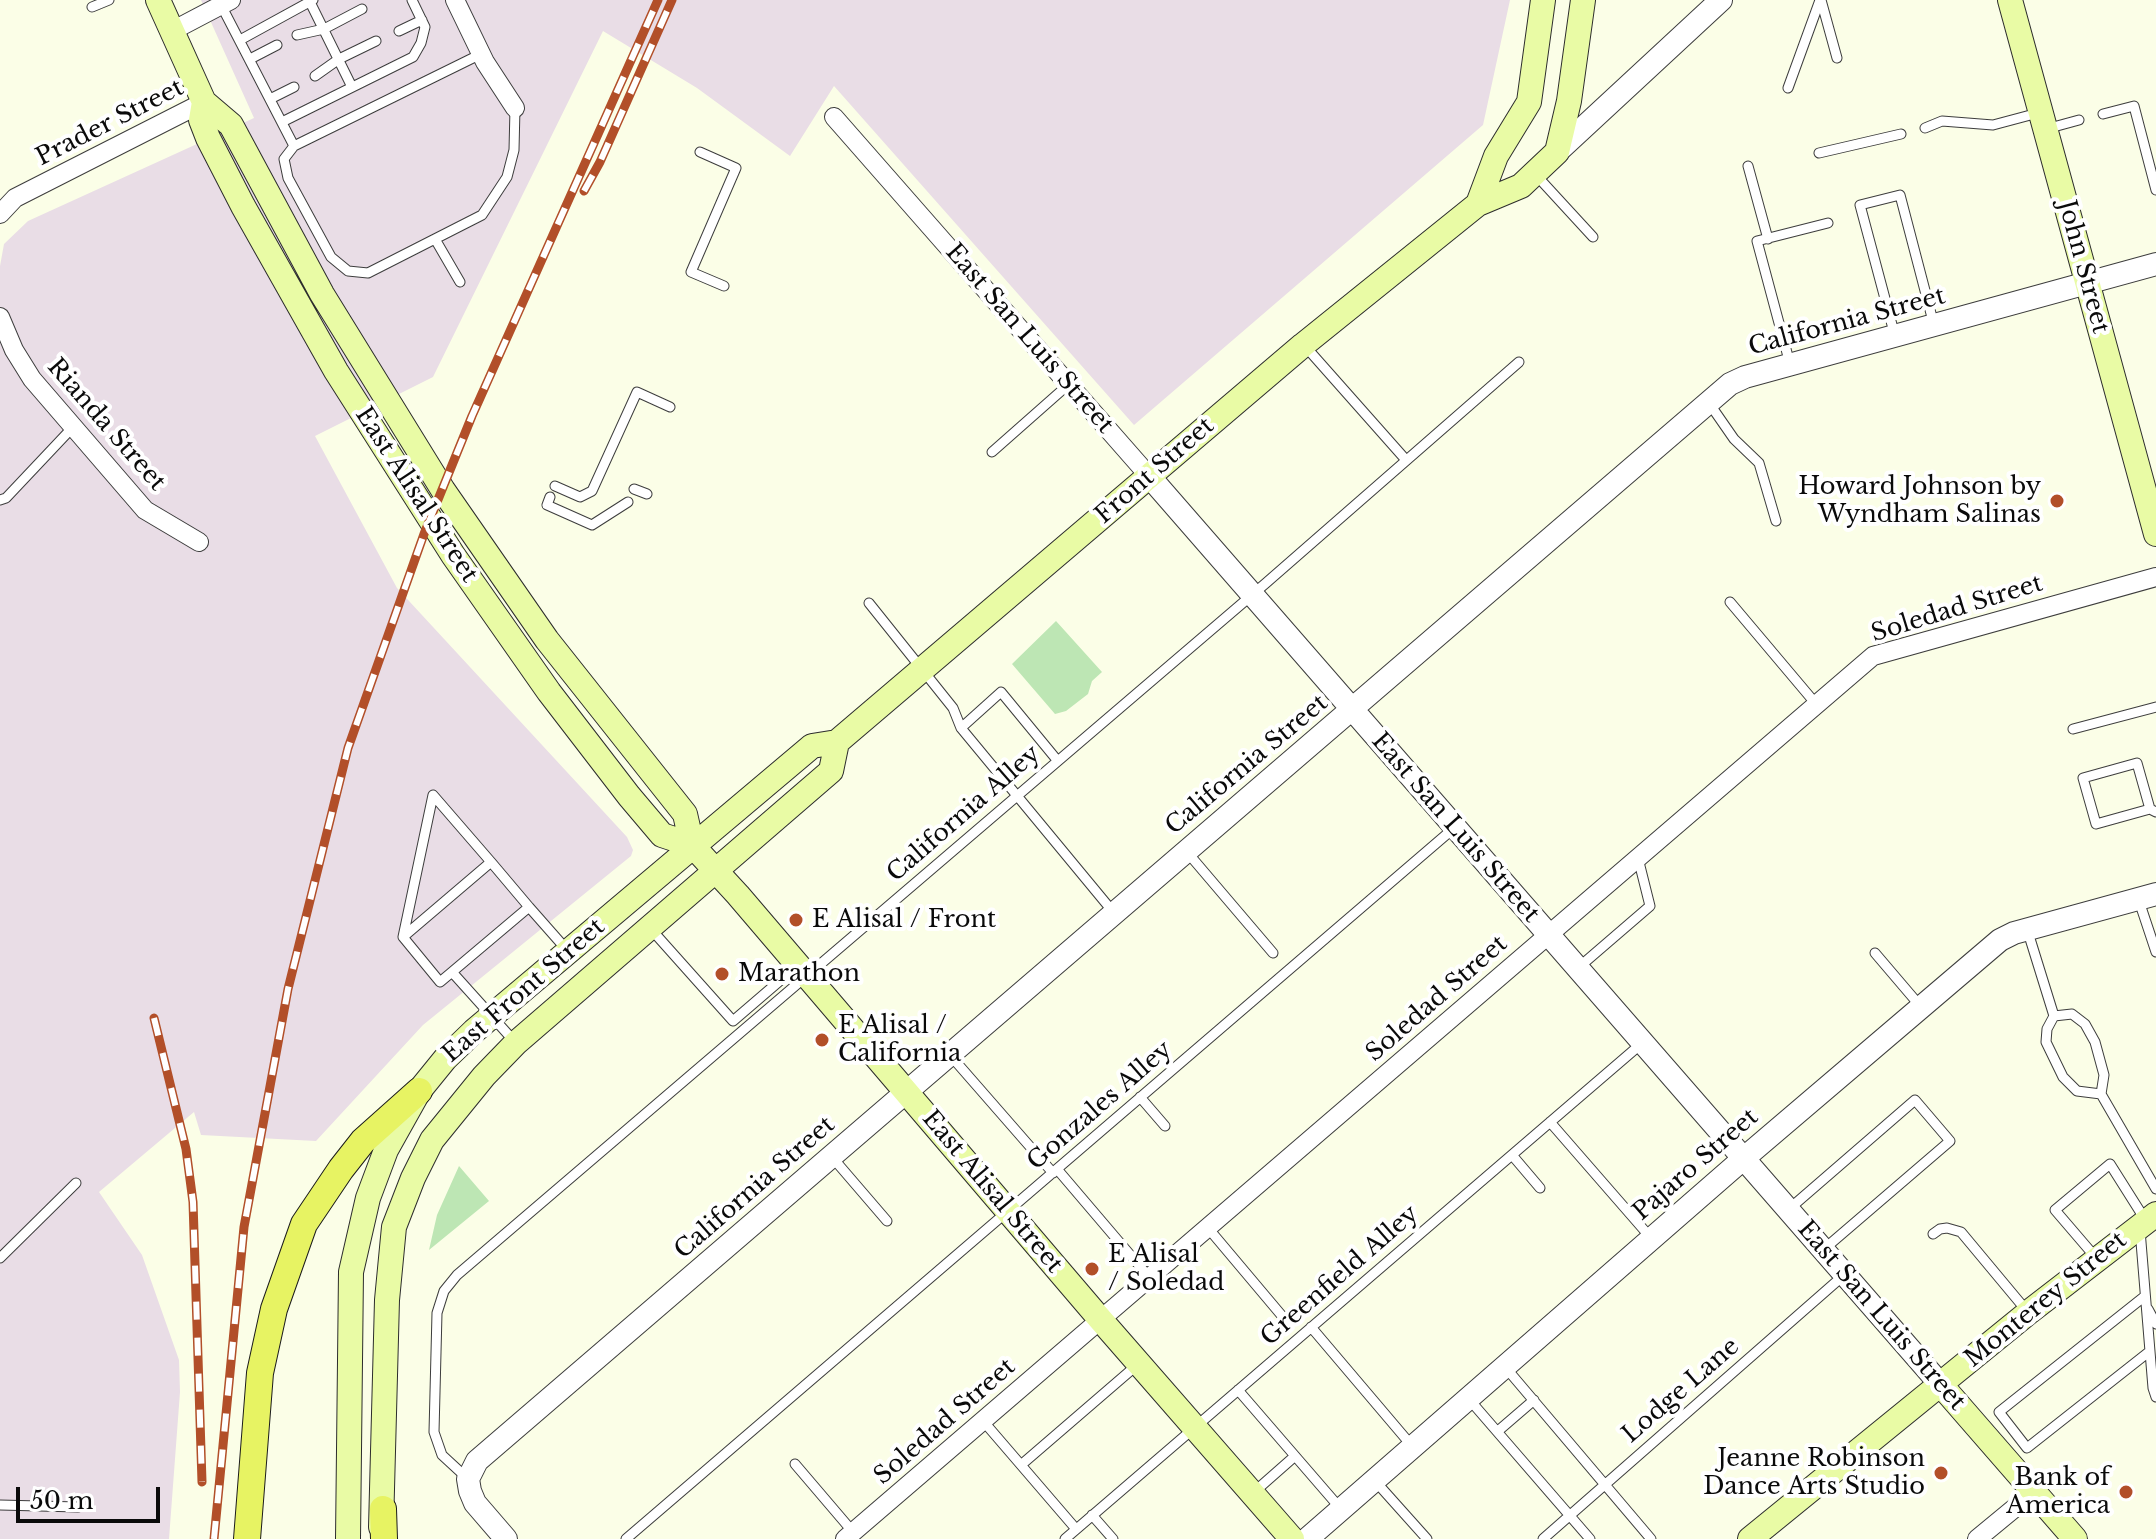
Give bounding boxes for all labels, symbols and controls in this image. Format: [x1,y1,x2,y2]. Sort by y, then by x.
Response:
street label: Prader Street [31,73,189,173]
street label: John Street [2051,197,2115,337]
street label: East San Luis Street [939,238,1119,440]
street label: California Street [1746,282,1948,362]
street label: Rianda Street [41,353,171,497]
street label: East Alisal Street [349,402,483,588]
street label: Front Street [1090,412,1220,530]
place label: Howard Johnson by Wyndham Salinas [1798,473,2041,529]
marker: Howard Johnson by Wyndham Salinas [2048,492,2066,510]
street label: Soledad Street [1868,569,2046,649]
street label: California Street [1160,689,1334,841]
street label: East San Luis Street [1365,727,1545,929]
street label: California Alley [882,740,1046,888]
place label: E Alisal / Front [812,906,996,934]
marker: E Alisal / Front [787,911,805,929]
street label: East Front Street [437,913,611,1069]
street label: Soledad Street [1361,930,1513,1068]
place label: Marathon [738,960,860,988]
marker: Marathon [713,965,731,983]
place label: E Alisal / California [838,1012,961,1068]
marker: E Alisal / California [813,1031,831,1049]
street label: Gonzales Alley [1022,1035,1178,1177]
street label: Pajaro Street [1628,1103,1764,1227]
street label: East Alisal Street [916,1105,1068,1279]
street label: California Street [669,1111,841,1265]
street label: Greenfield Alley [1255,1200,1425,1352]
street label: East San Luis Street [1791,1215,1971,1417]
street label: Monterey Street [1959,1226,2133,1374]
place label: E Alisal / Soledad [1108,1241,1224,1297]
marker: E Alisal / Soledad [1083,1260,1101,1278]
street label: Lodge Lane [1617,1332,1745,1450]
street label: Soledad Street [869,1353,1021,1491]
place label: Jeanne Robinson Dance Arts Studio [1703,1445,1925,1501]
marker: Jeanne Robinson Dance Arts Studio [1932,1464,1950,1482]
place label: Bank of America [2006,1464,2110,1520]
scale bar [20,1471,164,1521]
marker: Bank of America [2117,1483,2135,1501]
text: 50 m [30,1486,93,1515]

